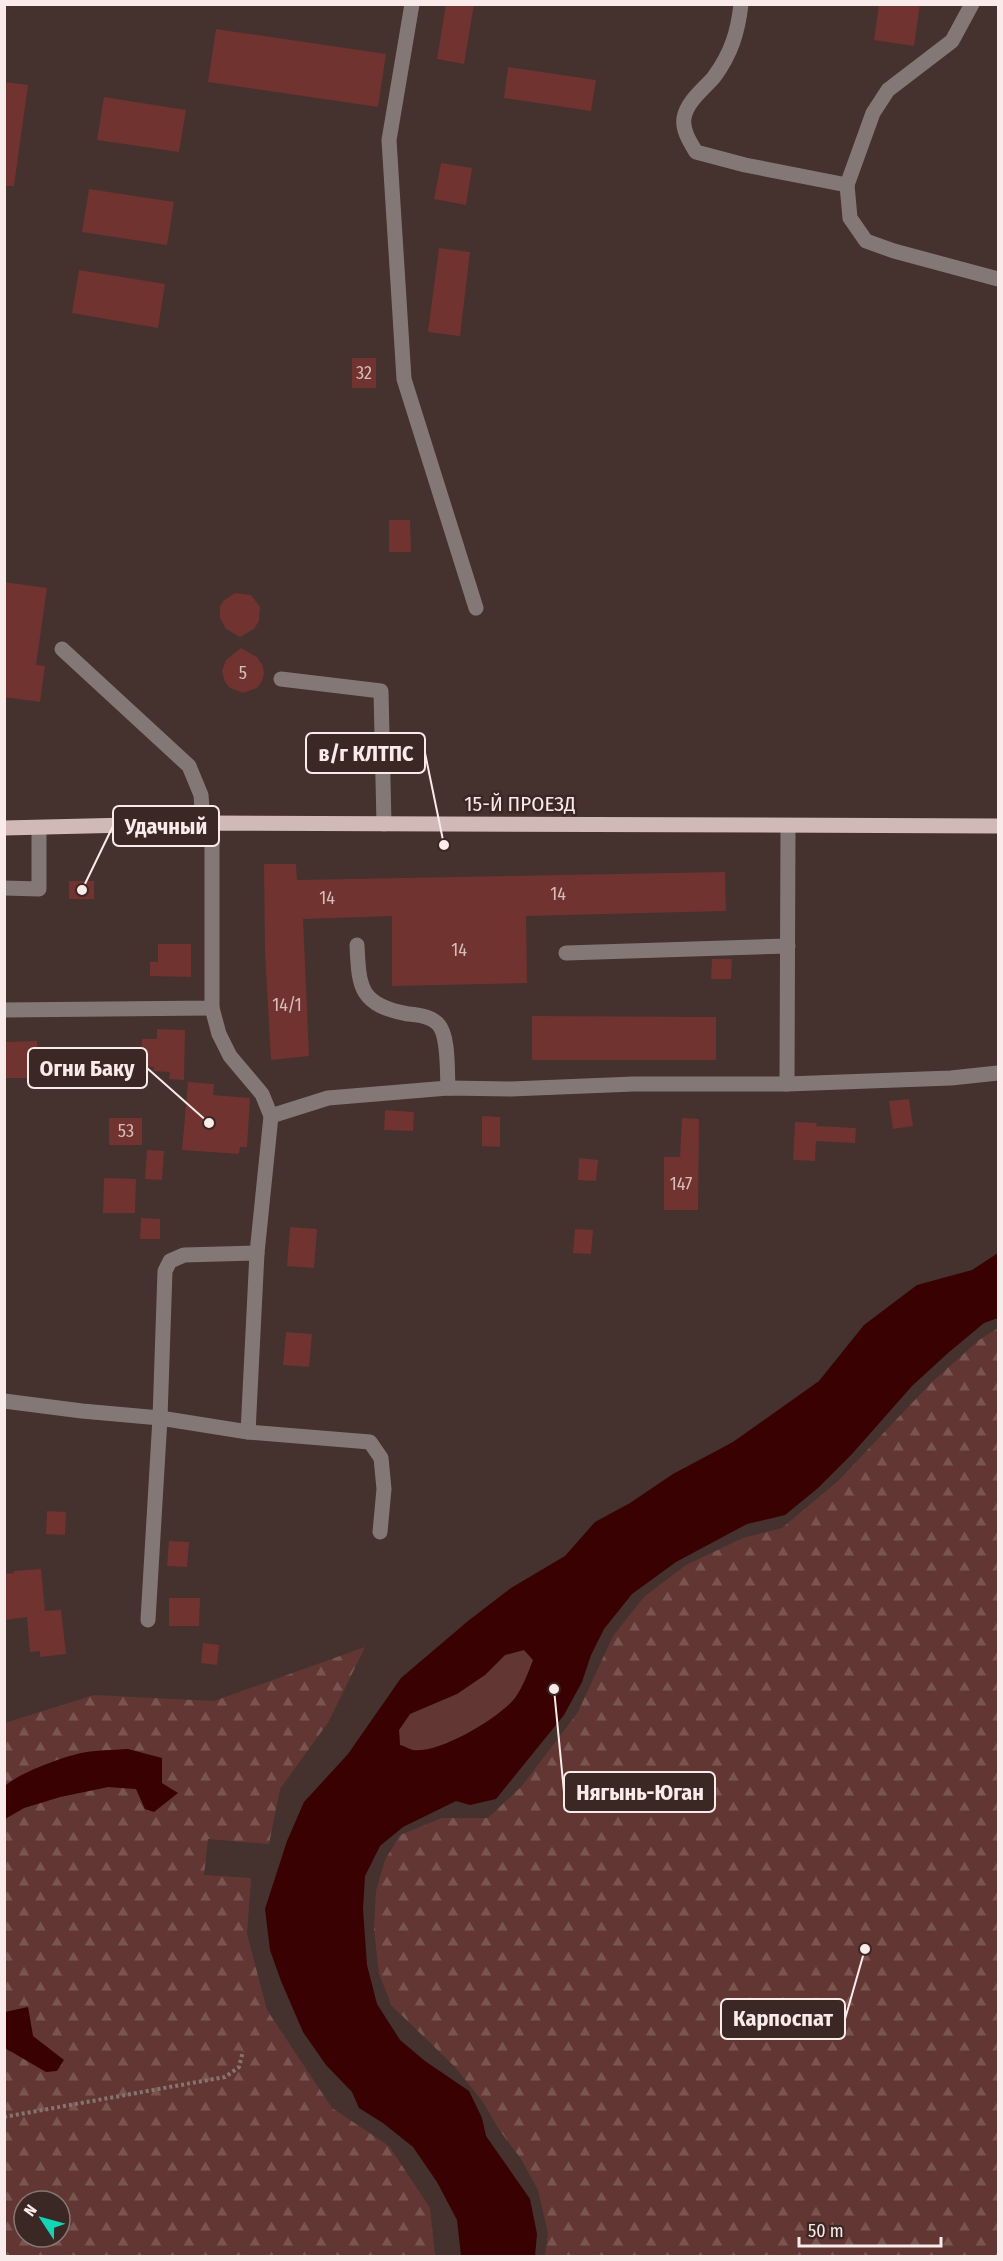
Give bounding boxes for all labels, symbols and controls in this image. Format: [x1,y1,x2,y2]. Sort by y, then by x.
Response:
house number: 32 [356,362,372,384]
house number: 5 [239,662,247,684]
callout: в/г КЛТПС [306,733,425,773]
text: в/г КЛТПС [318,740,414,767]
street label: 15-Й ПРОЕЗД [464,791,576,817]
callout: Удачный [113,806,219,846]
text: Удачный [124,813,207,840]
house number: 14 [550,883,566,905]
house number: 14 [319,887,335,909]
house number: 14 [451,939,467,961]
house number: 14/1 [272,994,302,1016]
callout: Огни Баку [28,1048,147,1088]
text: Огни Баку [40,1055,135,1082]
house number: 53 [118,1120,134,1142]
house number: 147 [670,1173,692,1195]
callout: Нягынь-Юган [564,1772,715,1812]
text: Нягынь-Юган [576,1779,704,1806]
callout: Карпоспат [721,1999,845,2039]
text: Карпоспат [733,2005,833,2032]
north arrow [12,2189,72,2249]
text: N [20,2201,41,2220]
scale bar [799,2210,942,2248]
text: 50 m [808,2220,844,2242]

